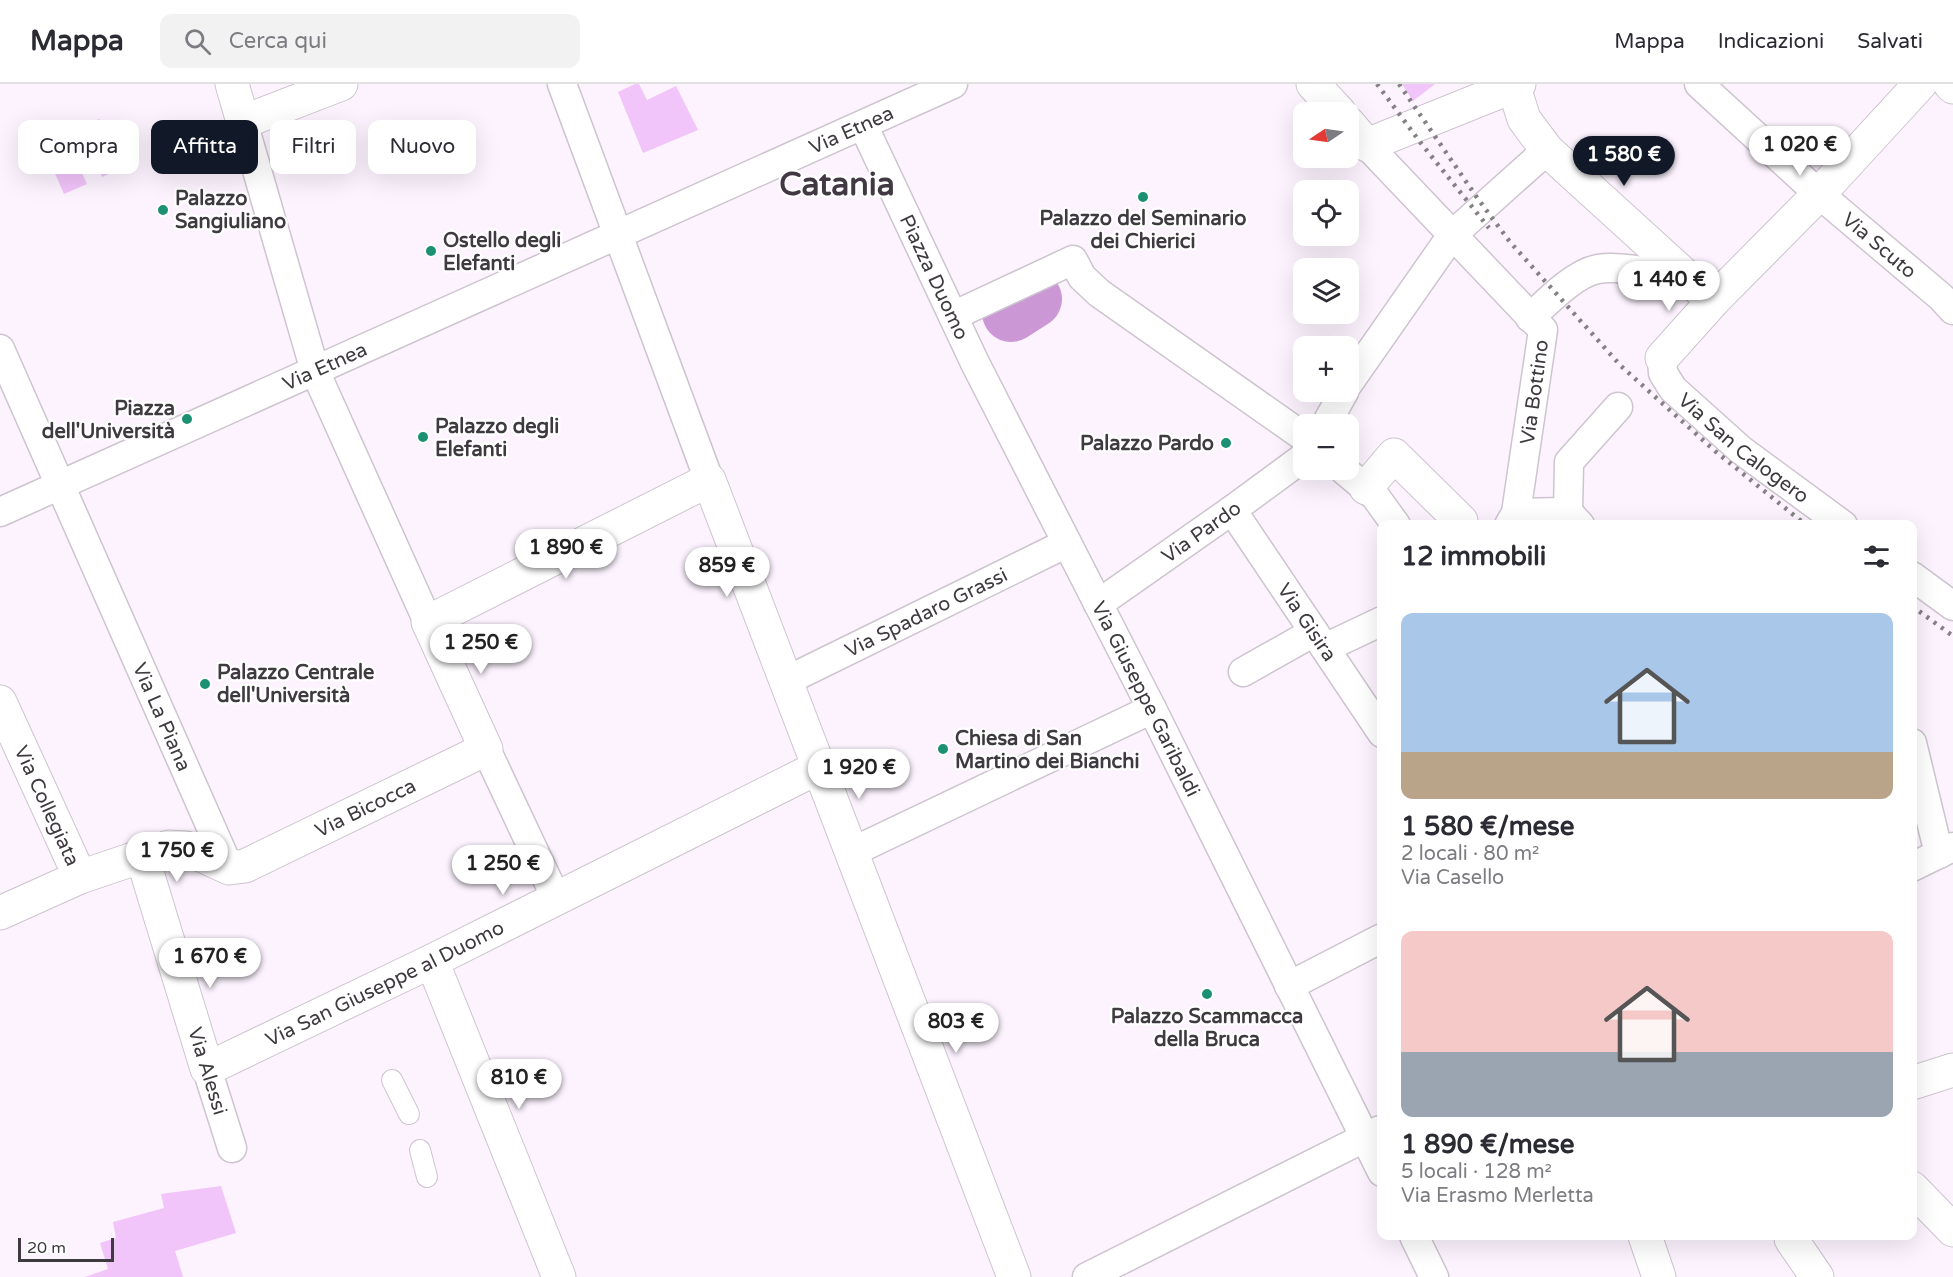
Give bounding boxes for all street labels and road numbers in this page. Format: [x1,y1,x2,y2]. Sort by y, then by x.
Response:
street label: Via Etnea [806,101,897,160]
street label: Via Scuto [1837,208,1921,284]
street label: Piazza Duomo [894,211,973,344]
street label: Via Etnea [279,338,371,396]
street label: Via Bottino [1516,338,1554,446]
street label: Via San Calogero [1673,388,1813,509]
street label: Via Pardo [1157,496,1246,569]
street label: Via Spadaro Grassi [841,563,1012,663]
street label: Via Gisira [1272,579,1341,666]
street label: Via Giuseppe Garibaldi [1086,598,1205,801]
street label: Via La Piana [127,659,196,775]
street label: Via Collegiata [9,742,84,870]
street label: Via Bicocca [311,774,420,843]
street label: Via San Giuseppe al Duomo [262,916,508,1052]
street label: Via Alessi [182,1025,232,1118]

